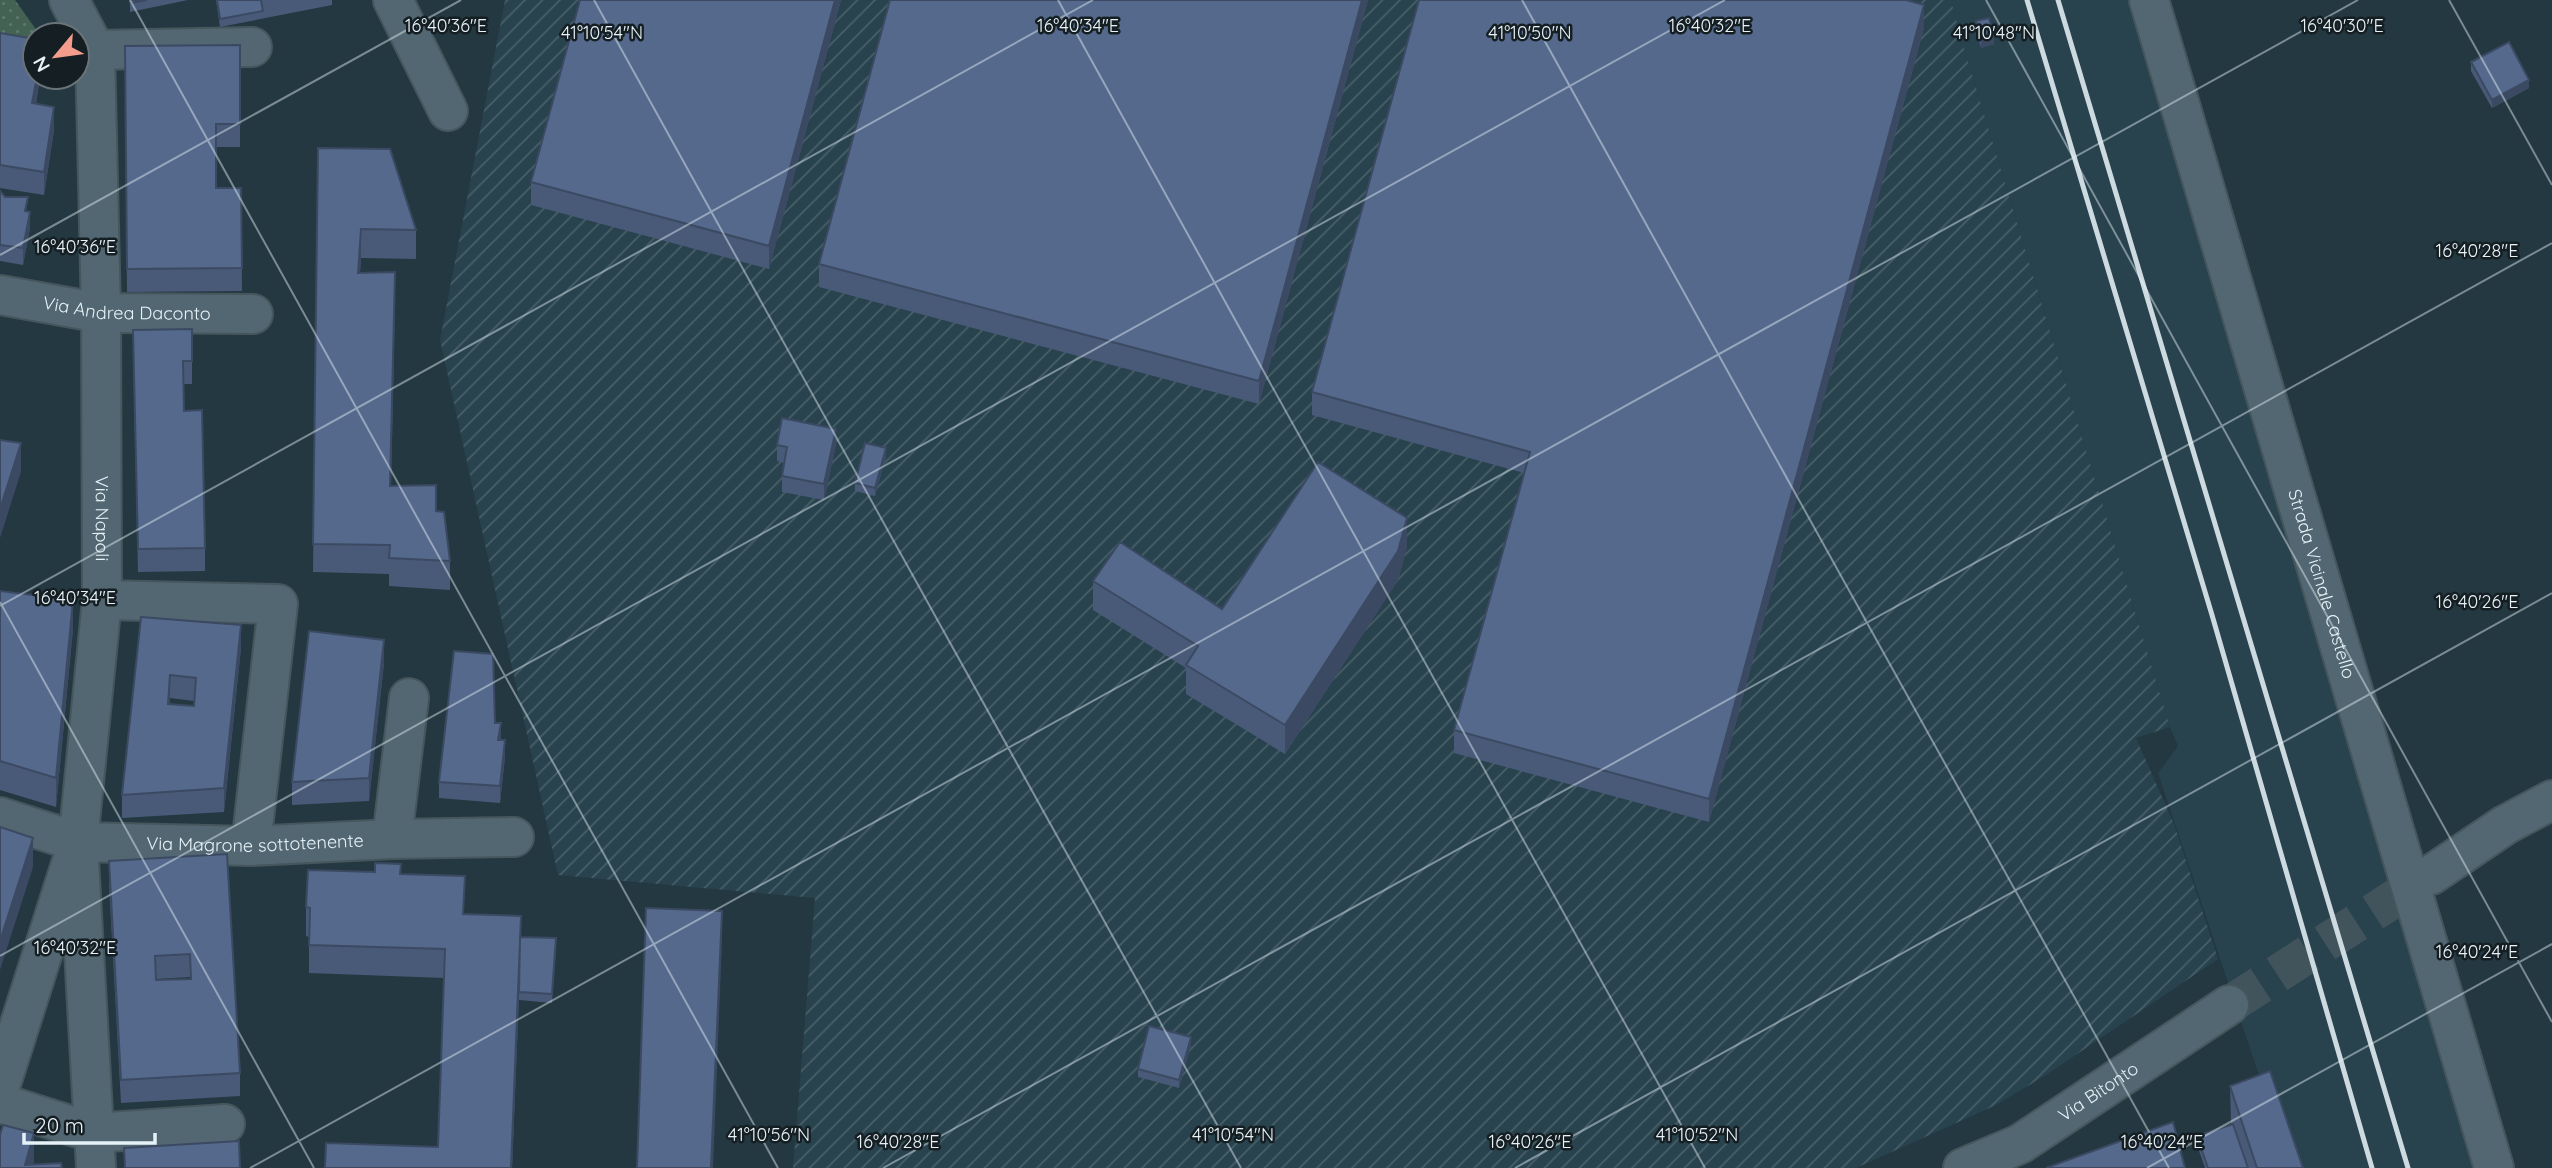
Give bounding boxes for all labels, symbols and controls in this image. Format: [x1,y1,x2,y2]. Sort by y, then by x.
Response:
text: 16°40'36"E [405,14,487,37]
text: 16°40'34"E [1037,14,1119,37]
text: 16°40'32"E [1669,14,1751,37]
text: 16°40'30"E [2300,14,2384,37]
north arrow [21,21,91,91]
text: 41°10'54"N [561,21,643,44]
text: 41°10'50"N [1488,21,1572,44]
text: 41°10'48"N [1953,21,2035,44]
text: N [27,52,55,76]
text: 16°40'36"E [34,235,116,258]
text: 16°40'28"E [2436,239,2518,262]
street label: Via Andrea Daconto [41,291,211,325]
street label: Via Napoli [91,476,114,561]
street label: Strada Vicinale Castello [2283,486,2361,681]
text: 16°40'34"E [34,586,116,609]
text: 16°40'26"E [2436,590,2518,613]
street label: Via Magrone sottotenente [146,828,364,857]
text: 16°40'32"E [34,936,116,959]
text: 16°40'24"E [2436,940,2518,963]
street label: Via Bitonto [2054,1057,2143,1126]
scale bar [24,1102,156,1146]
text: 20 m [35,1112,84,1138]
text: 41°10'56"N [728,1123,810,1146]
text: 41°10'54"N [1192,1123,1274,1146]
text: 41°10'52"N [1656,1123,1738,1146]
text: 16°40'28"E [857,1130,939,1153]
text: 16°40'26"E [1489,1130,1571,1153]
text: 16°40'24"E [2121,1130,2203,1153]

